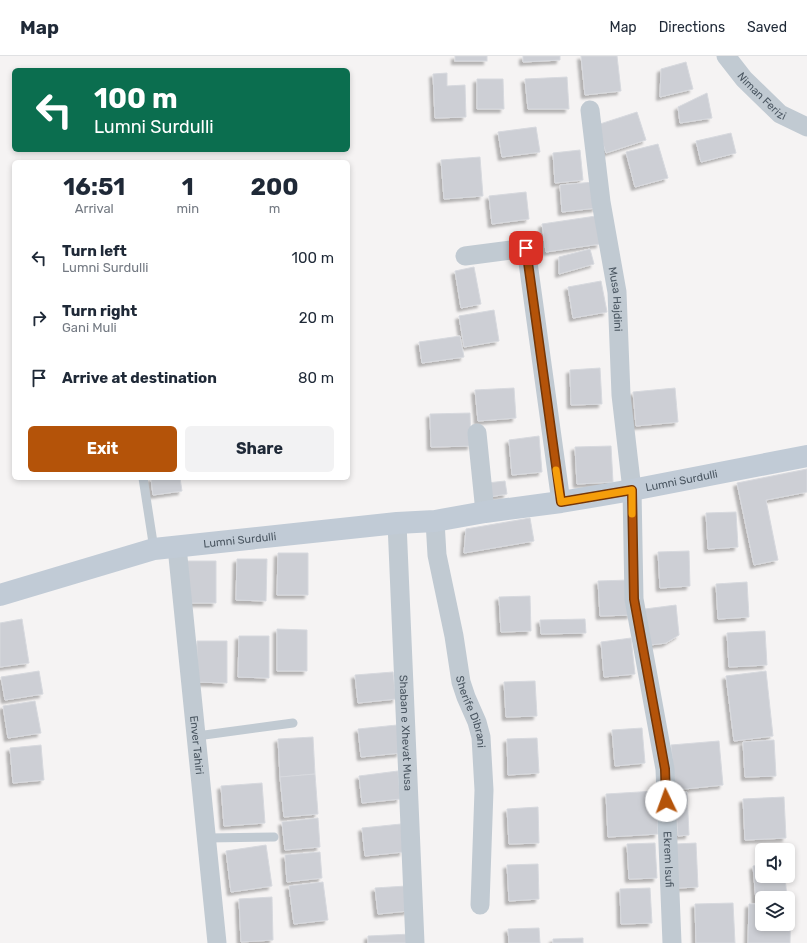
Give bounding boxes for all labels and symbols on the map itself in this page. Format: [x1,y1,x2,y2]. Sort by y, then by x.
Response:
street label: Niman Ferizi [734,70,788,123]
pin [509,231,543,265]
street label: Musa Hajdini [606,266,625,332]
street label: Lumni Surdulli [644,468,719,494]
street label: Lumni Surdulli [203,530,277,551]
street label: Shaban e Xhevat Musa [397,675,414,791]
street label: Sherife Dibrani [453,675,488,748]
street label: Enver Tahiri [187,715,206,775]
position arrow [645,780,687,822]
street label: Ekrem Isufi [661,831,676,888]

